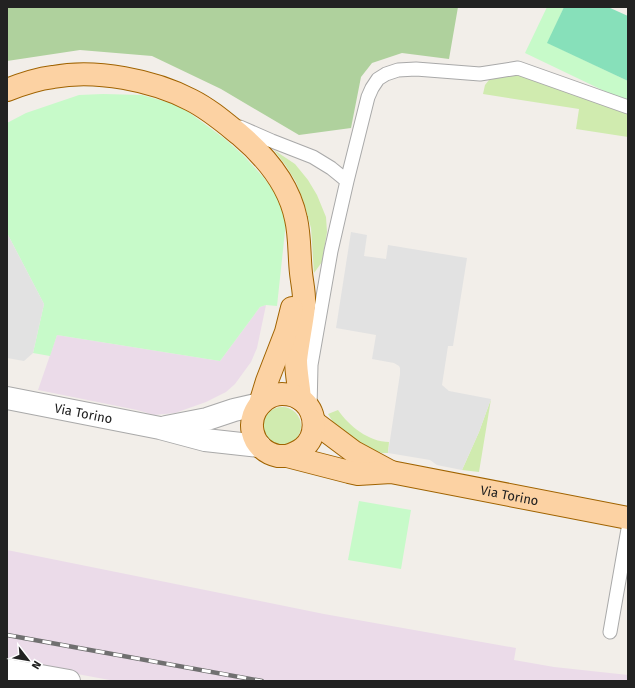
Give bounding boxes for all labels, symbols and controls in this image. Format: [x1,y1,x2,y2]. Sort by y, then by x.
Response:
street label: Via Torino [53,400,114,426]
street label: Via Torino [479,482,540,508]
north arrow [8,640,48,680]
text: N [29,658,44,671]

